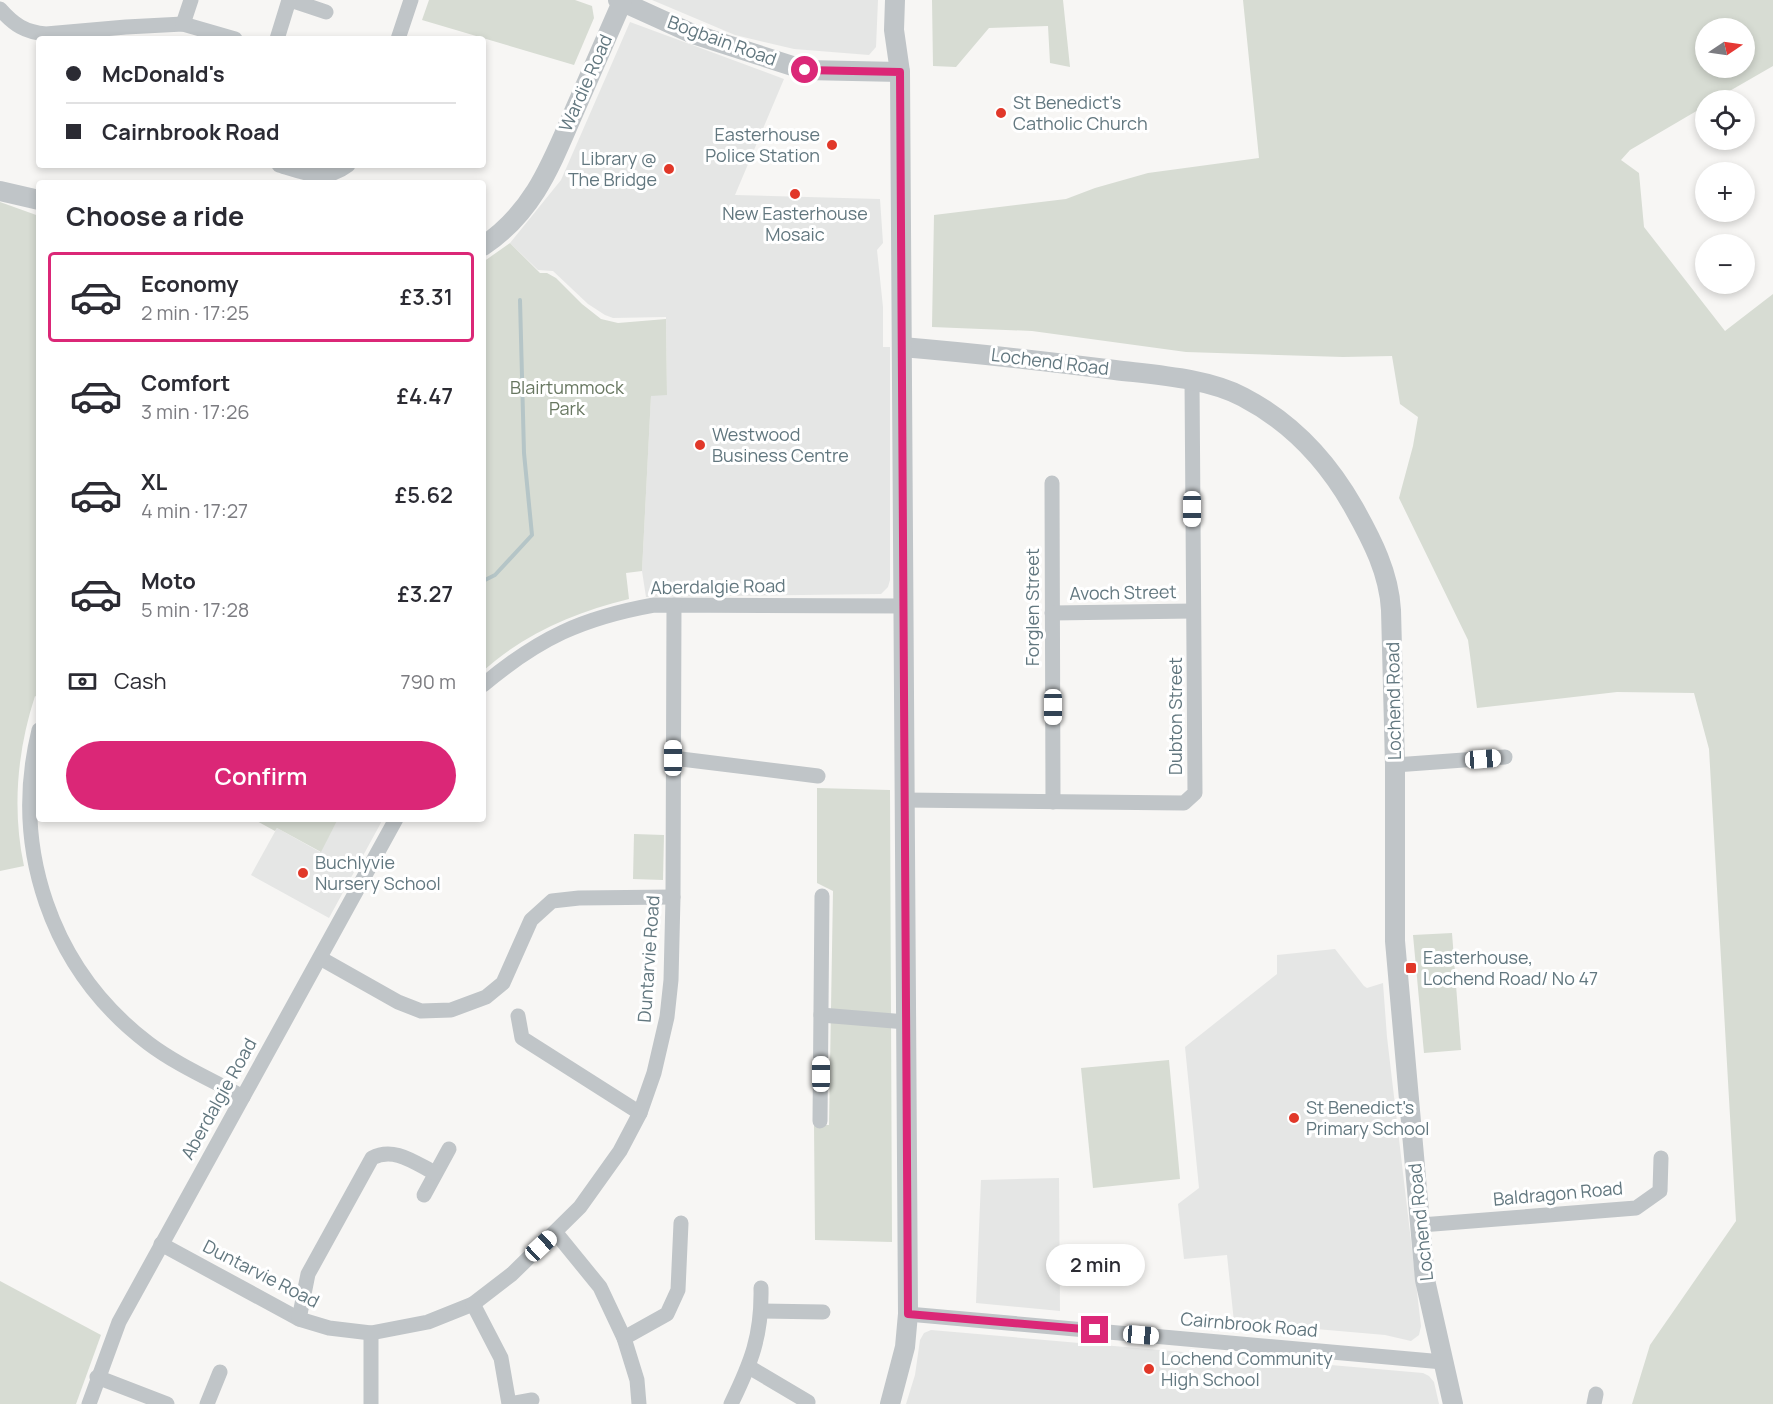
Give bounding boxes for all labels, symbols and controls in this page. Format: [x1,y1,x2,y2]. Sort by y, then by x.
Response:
street label: Bogbain Road [665,9,780,71]
north arrow [1695,18,1755,78]
map controls [1695,18,1755,294]
street label: Wardie Road [553,30,617,135]
route start [791,56,818,83]
text: McDonald's [102,59,225,89]
place label: St Benedict's Catholic Church [1013,90,1148,135]
button: locate [1695,90,1755,150]
marker: St Benedict's Catholic Church [994,106,1008,120]
text: Cairnbrook Road [102,117,280,147]
place label: Easterhouse Police Station [705,122,820,167]
marker: Easterhouse Police Station [825,138,839,152]
place label: Library @ The Bridge [568,146,657,191]
marker: Library @ The Bridge [662,162,676,176]
button: + [1695,162,1755,222]
marker: New Easterhouse Mosaic [788,187,802,201]
text: Choose a ride [66,197,244,234]
place label: New Easterhouse Mosaic [722,201,868,246]
button: − [1695,234,1755,294]
text: Economy [141,269,239,299]
icon: car [69,270,123,324]
text: £3.31 [400,282,453,312]
text: 2 min · 17:25 [141,299,249,326]
street label: Lochend Road [990,342,1110,380]
text: Comfort [141,368,230,398]
icon: car [69,369,123,423]
park label: Blairtummock Park [510,375,625,420]
text: £4.47 [397,381,453,411]
text: 3 min · 17:26 [141,398,250,425]
place label: Westwood Business Centre [712,422,849,467]
marker: Westwood Business Centre [693,438,707,452]
text: XL [141,467,167,497]
icon: car [69,468,123,522]
text: £5.62 [395,480,453,510]
car [1183,491,1201,527]
text: 4 min · 17:27 [141,497,248,524]
street label: Forglen Street [1020,548,1044,666]
text: Moto [141,566,196,596]
icon: car [69,567,123,621]
street label: Aberdalgie Road [650,573,786,599]
text: £3.27 [397,579,453,609]
street label: Avoch Street [1069,579,1177,605]
text: 5 min · 17:28 [141,596,249,623]
street label: Lochend Road [1380,642,1406,760]
street label: Dubton Street [1163,657,1187,775]
icon: cash [66,665,99,698]
text: Cash [114,666,167,696]
text: 790 m [400,668,456,695]
car [1044,689,1062,725]
car [664,740,682,776]
button: Confirm [66,741,456,810]
car [1464,749,1502,769]
place label: Buchlyvie Nursery School [315,850,441,895]
marker: Buchlyvie Nursery School [296,866,310,880]
street label: Duntarvie Road [632,895,664,1023]
place label: Easterhouse, Lochend Road/ No 47 [1423,945,1598,990]
marker: Easterhouse, Lochend Road/ No 47 [1404,961,1418,975]
street label: Aberdalgie Road [175,1033,261,1164]
car [812,1056,830,1092]
place label: St Benedict's Primary School [1306,1095,1430,1140]
marker: St Benedict's Primary School [1287,1111,1301,1125]
street label: Lochend Road [1402,1162,1438,1282]
street label: Baldragon Road [1492,1175,1624,1211]
car [522,1227,560,1265]
street label: Duntarvie Road [199,1234,324,1313]
callout: 2 min [1046,1243,1144,1285]
text: 2 min [1070,1251,1121,1278]
street label: Cairnbrook Road [1179,1306,1319,1342]
route end [1081,1316,1108,1343]
car [1122,1324,1160,1346]
place label: Lochend Community High School [1161,1346,1333,1391]
marker: Lochend Community High School [1142,1362,1156,1376]

